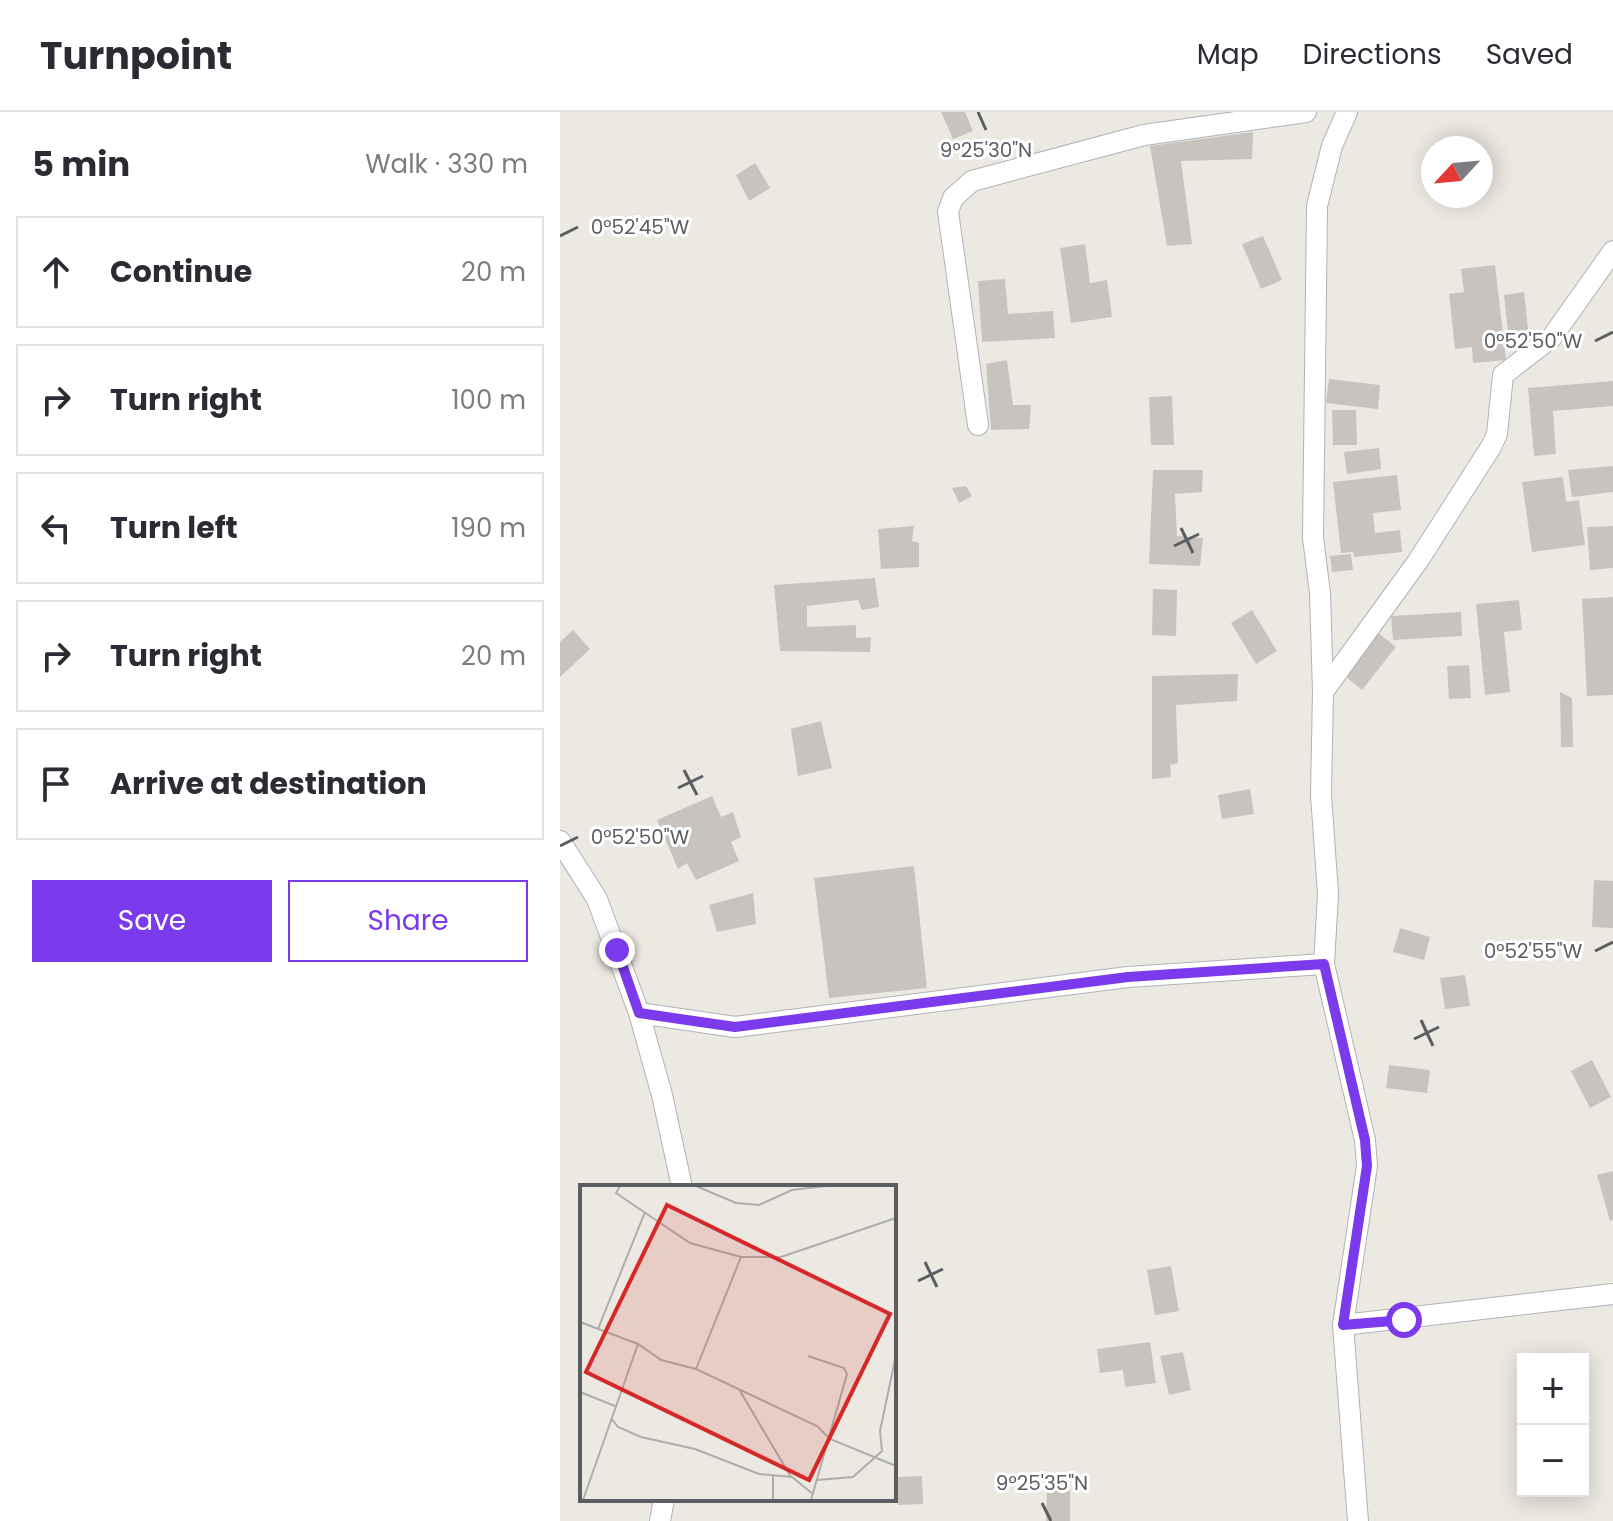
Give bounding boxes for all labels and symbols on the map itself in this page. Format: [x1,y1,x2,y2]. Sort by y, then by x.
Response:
text: 9°25'30"N [940,136,1032,164]
north arrow [1421,136,1493,208]
text: 0°52'45"W [591,213,690,241]
text: 0°52'50"W [1484,327,1583,355]
text: 0°52'50"W [591,823,690,851]
route end [599,932,635,968]
text: 0°52'55"W [1484,937,1583,965]
inset map [580,1185,896,1501]
route start [1386,1302,1422,1338]
text: 9°25'35"N [996,1469,1088,1497]

